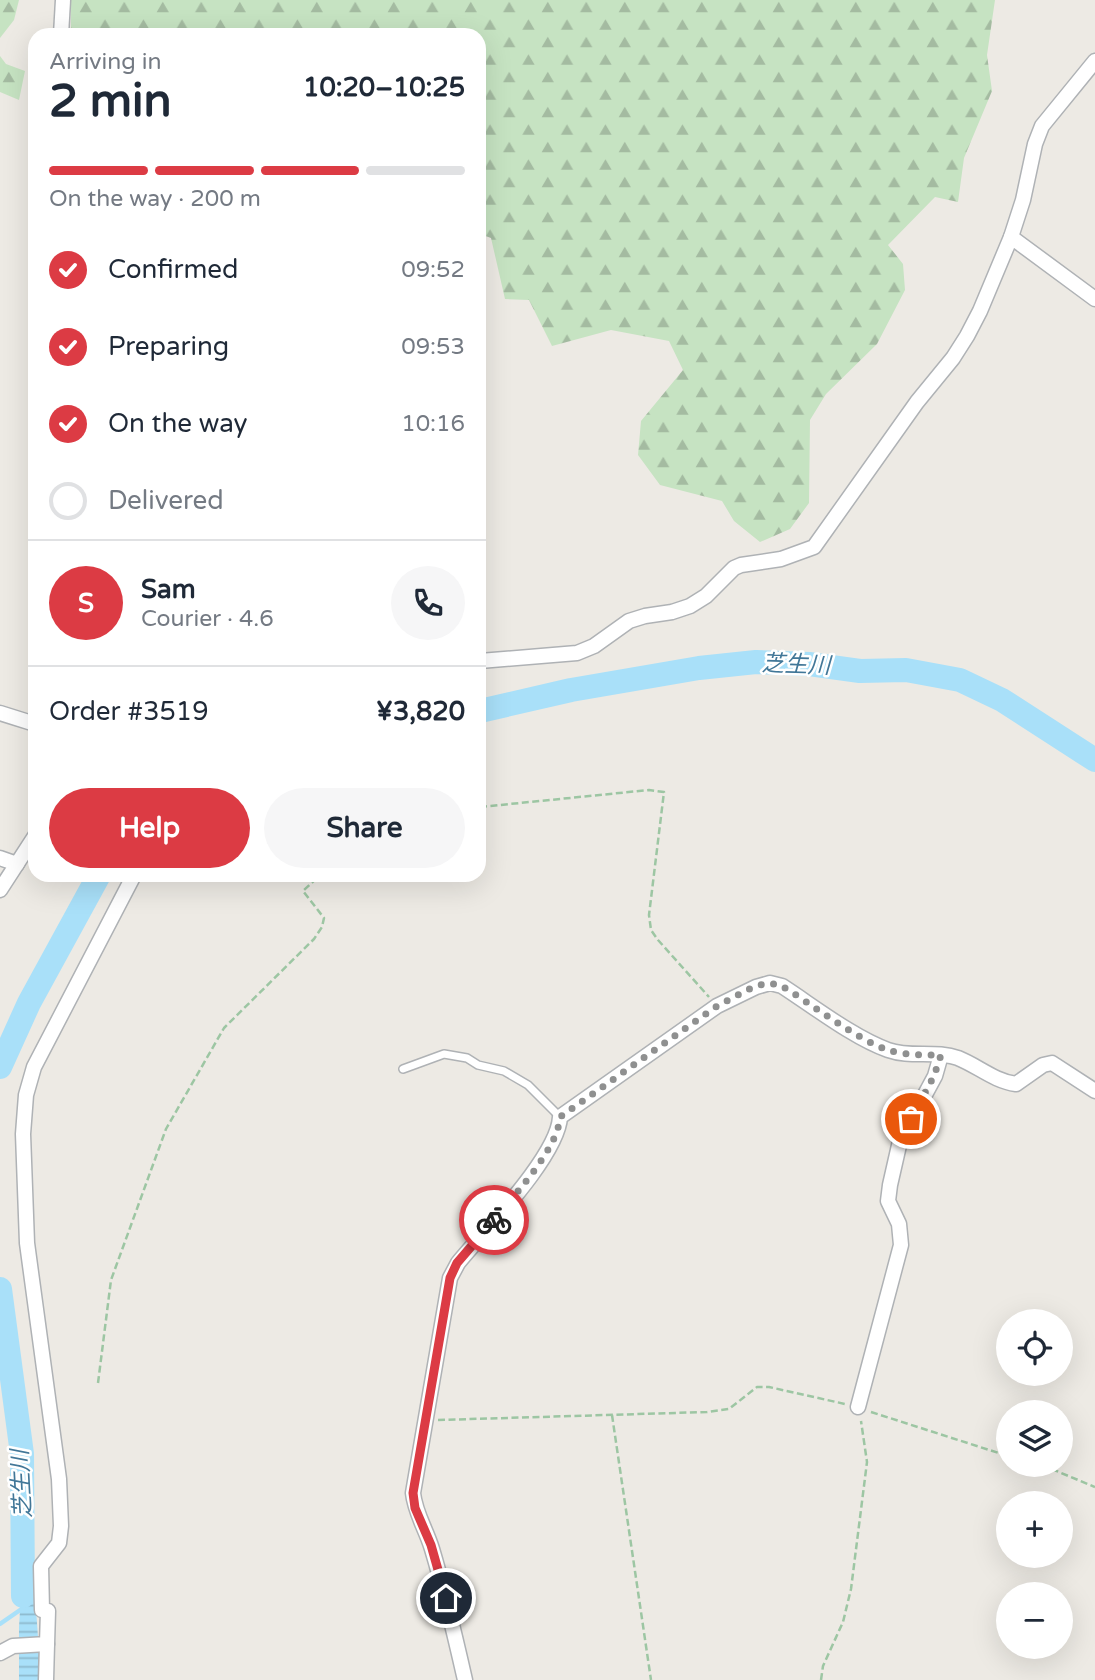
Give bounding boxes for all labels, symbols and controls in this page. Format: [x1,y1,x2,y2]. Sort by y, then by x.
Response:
text: Arriving in [49,48,162,76]
text: 10:20–10:25 [303,72,465,103]
text: 2 min [49,74,172,129]
text: On the way · 200 m [49,185,261,213]
icon: check [49,251,87,289]
text: Confirmed [108,254,238,285]
text: 09:52 [401,256,465,284]
icon: check [49,328,87,366]
text: Preparing [108,331,229,362]
text: 09:53 [401,333,465,361]
icon: check [49,405,87,443]
text: On the way [108,408,248,439]
text: 10:16 [401,410,465,438]
text: Delivered [108,485,224,516]
button: phone [391,566,465,640]
text: Sam [141,574,196,605]
text: S [78,588,94,619]
text: Courier · 4.6 [141,605,274,633]
water label: 芝生川 [761,650,834,680]
text: Order #3519 [49,696,209,727]
text: ¥3,820 [376,696,465,727]
button: Help [49,788,250,868]
button: Share [264,788,465,868]
pin [881,1089,941,1149]
icon: bag [892,1100,930,1138]
courier [459,1185,529,1255]
icon: bike [475,1201,513,1239]
map controls [996,1309,1073,1659]
button: locate [996,1309,1073,1386]
button: layers [996,1400,1073,1477]
water label: 芝生川 [6,1446,38,1519]
button: + [996,1491,1073,1568]
pin [416,1568,476,1628]
icon: home [427,1579,465,1617]
button: − [996,1582,1073,1659]

